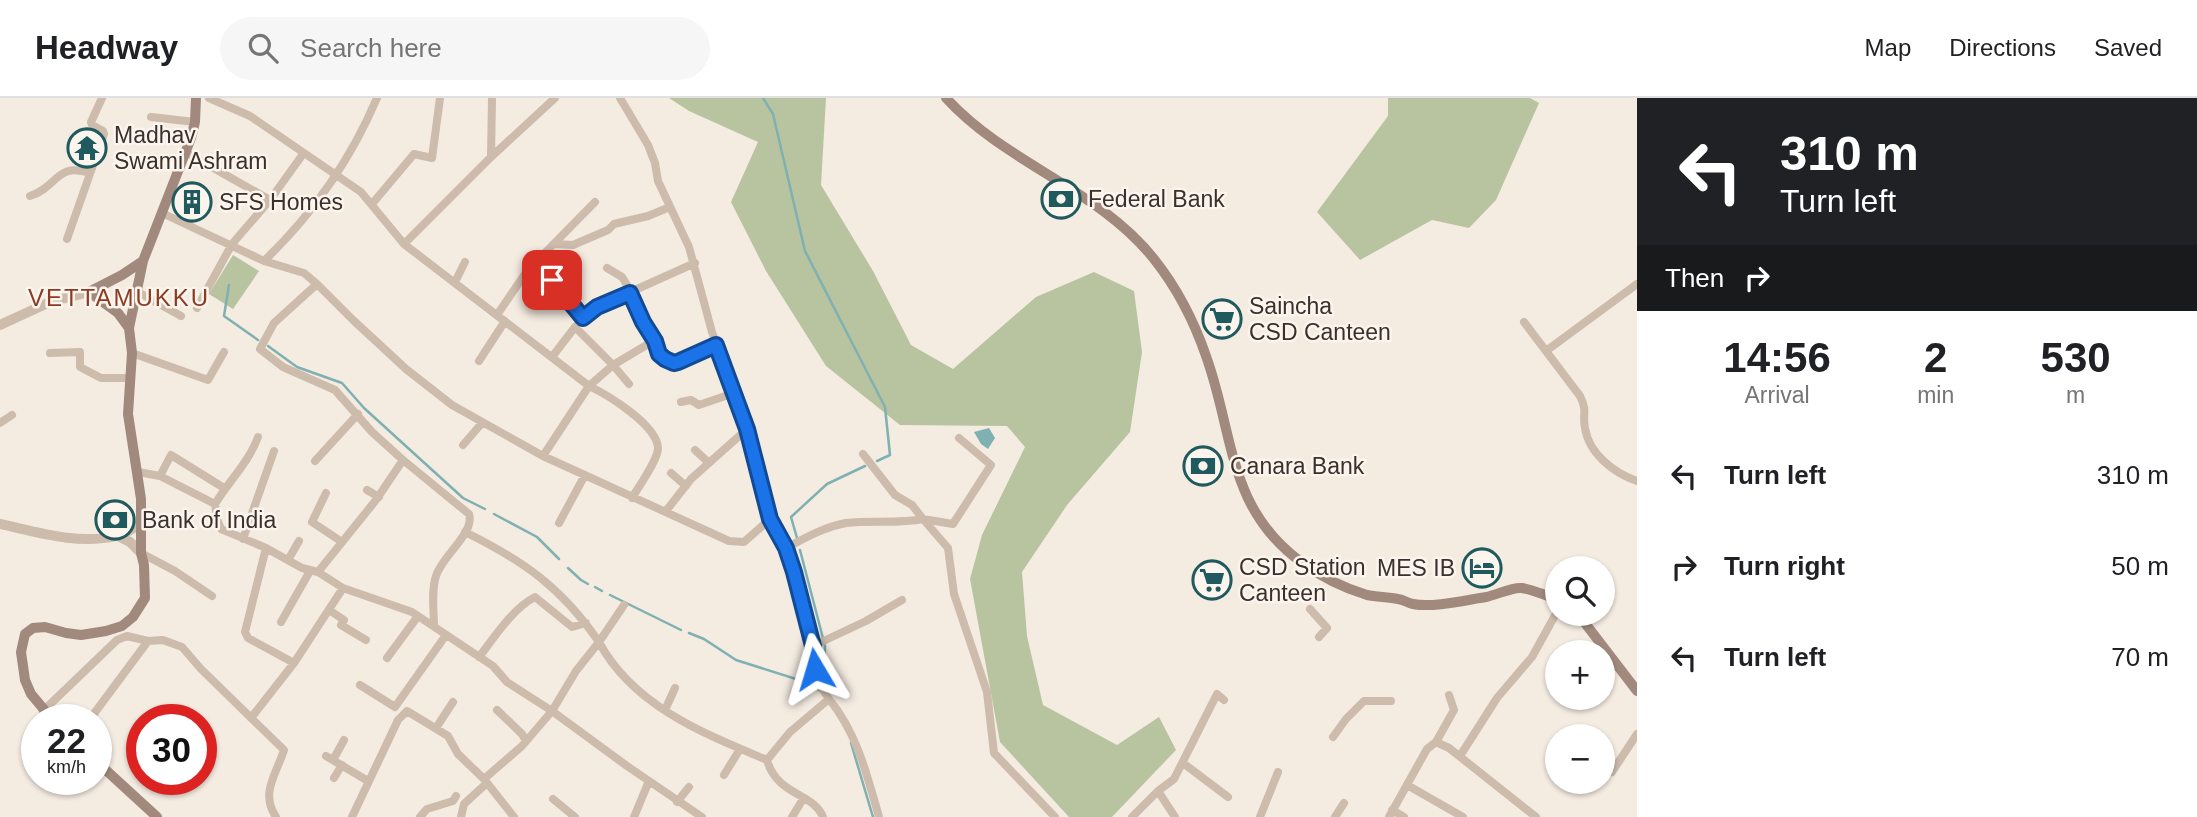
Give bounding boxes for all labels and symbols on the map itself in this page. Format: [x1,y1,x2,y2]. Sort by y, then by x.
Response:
place label: Madhav Swami Ashram [114,122,267,174]
temple icon: Madhav Swami Ashram [66,127,108,169]
bank icon: Federal Bank [1040,178,1082,220]
building icon: SFS Homes [171,181,213,223]
place label: Federal Bank [1088,186,1225,212]
place label: SFS Homes [219,189,343,215]
pin [522,250,582,310]
district label: VETTAMUKKU [28,284,210,311]
place label: Saincha CSD Canteen [1249,293,1391,345]
supermarket icon: Saincha CSD Canteen [1201,298,1243,340]
bank icon: Canara Bank [1182,445,1224,487]
place label: Canara Bank [1230,453,1365,479]
bank icon: Bank of India [94,499,136,541]
place label: Bank of India [142,507,276,533]
hotel icon: MES IB [1461,547,1503,589]
place label: CSD Station Canteen [1239,554,1366,606]
place label: MES IB [1377,555,1455,581]
supermarket icon: CSD Station Canteen [1191,559,1233,601]
position arrow [778,632,852,706]
speed limit sign: 30 [126,704,217,795]

